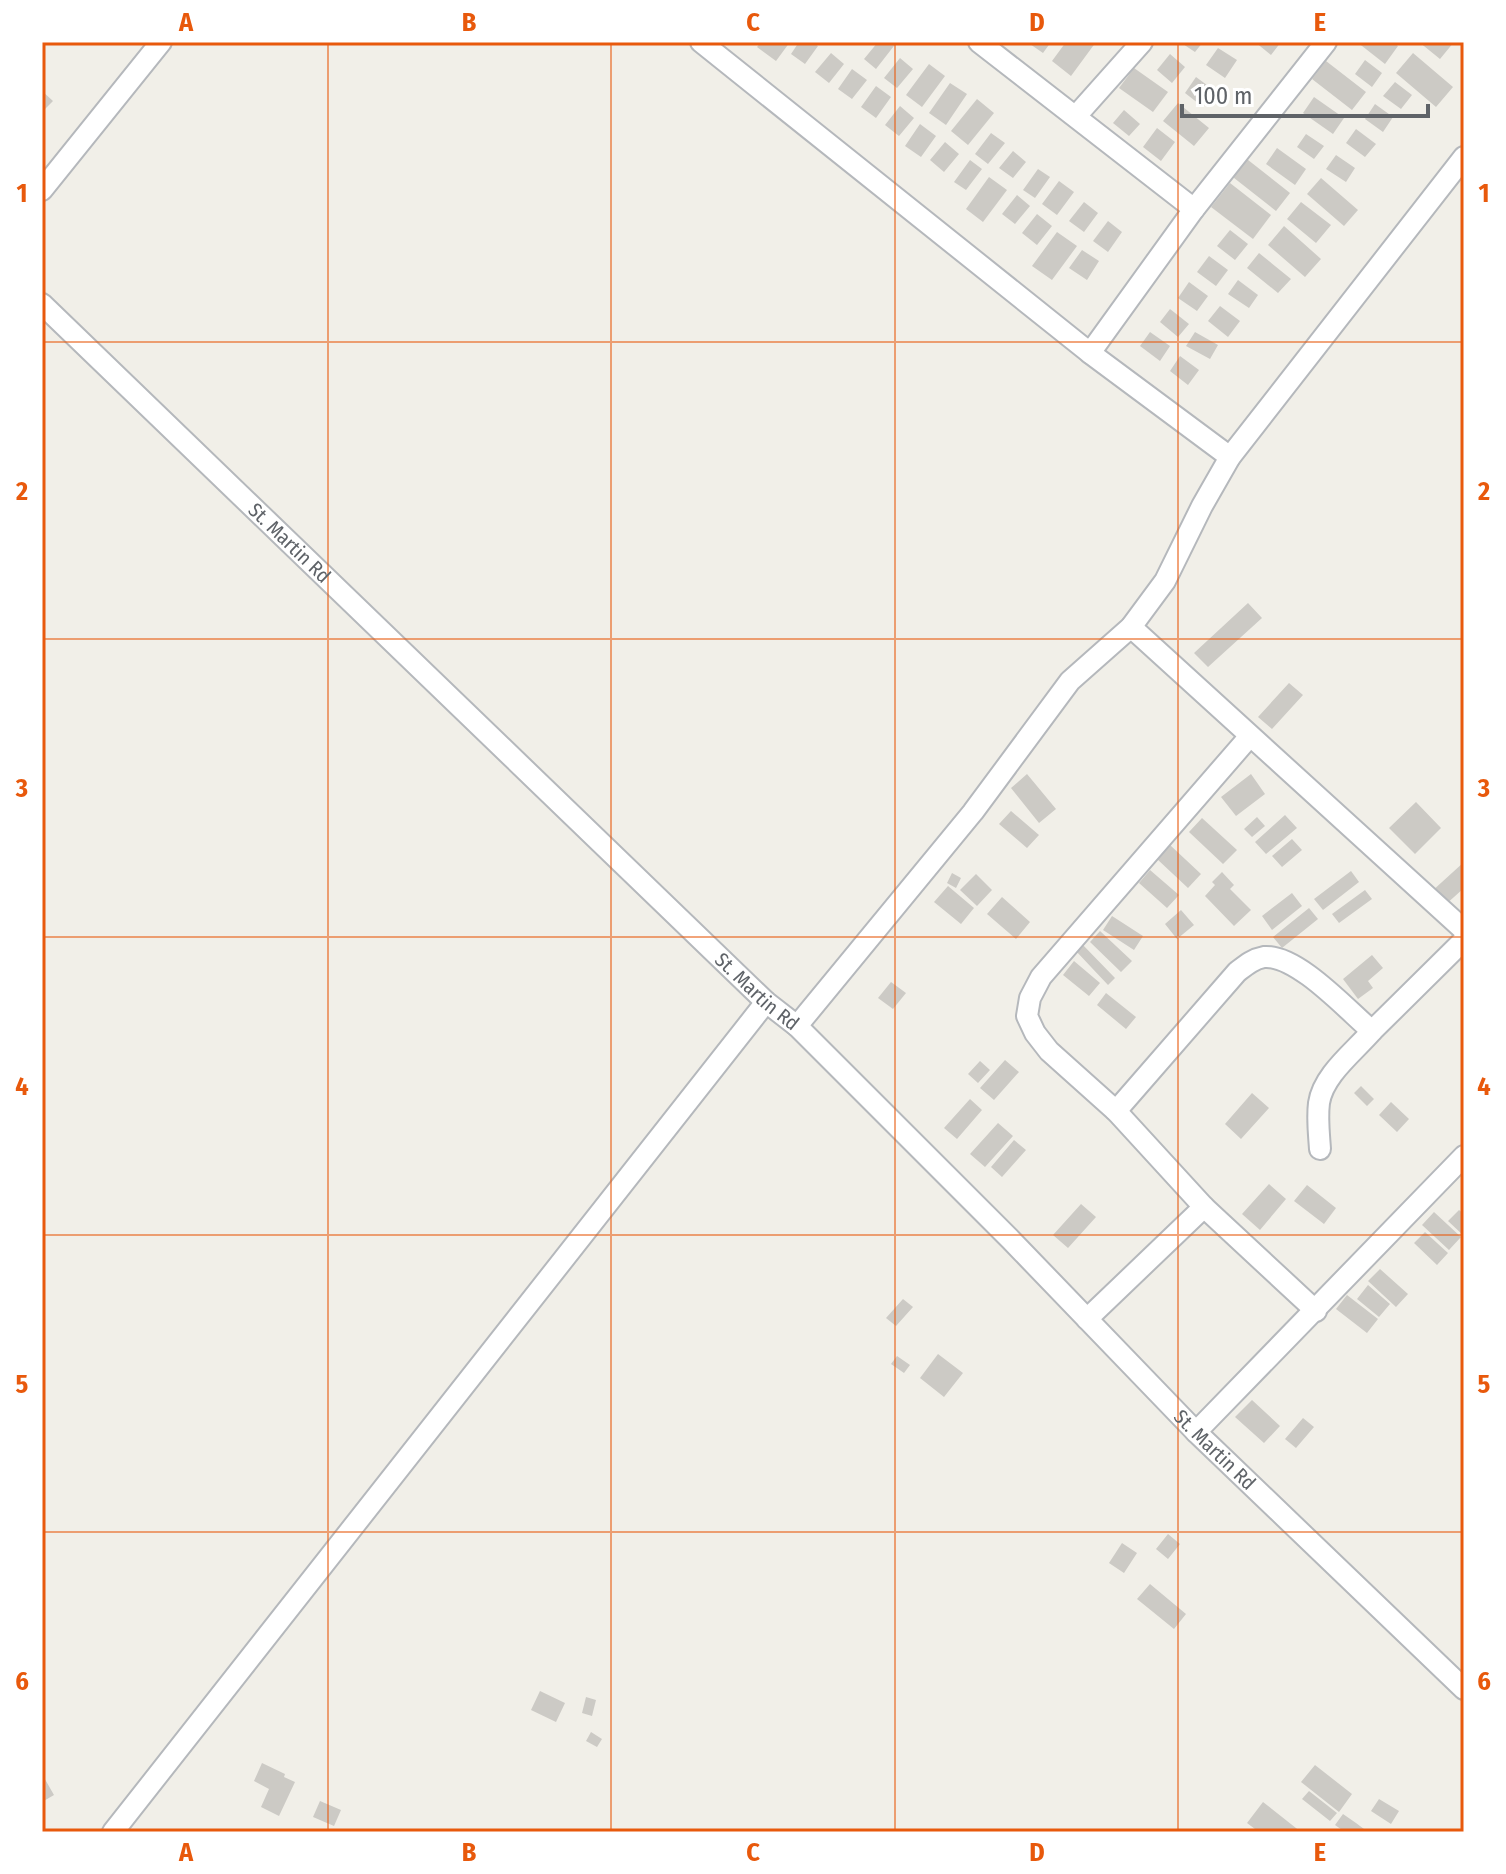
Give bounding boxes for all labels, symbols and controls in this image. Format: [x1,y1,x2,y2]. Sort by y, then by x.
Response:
text: A [178,7,194,38]
text: B [462,7,477,38]
text: C [746,7,760,38]
text: D [1029,7,1045,38]
text: E [1314,7,1326,38]
scale bar [1182,68,1428,118]
text: 100 m [1194,82,1252,110]
text: 1 [17,178,28,209]
text: 1 [1479,178,1490,209]
text: 2 [15,476,28,507]
text: 2 [1477,476,1490,507]
street label: St. Martin Rd [244,498,336,588]
text: 3 [15,773,28,804]
text: 3 [1477,773,1490,804]
street label: St. Martin Rd [710,948,804,1035]
text: 4 [15,1071,29,1102]
text: 4 [1477,1071,1491,1102]
text: 5 [16,1369,29,1400]
text: 5 [1478,1369,1491,1400]
street label: St. Martin Rd [1169,1405,1261,1495]
text: 6 [15,1666,29,1697]
text: 6 [1477,1666,1491,1697]
text: A [178,1837,194,1868]
text: B [462,1837,477,1868]
text: C [746,1837,760,1868]
text: D [1029,1837,1045,1868]
text: E [1314,1837,1326,1868]

